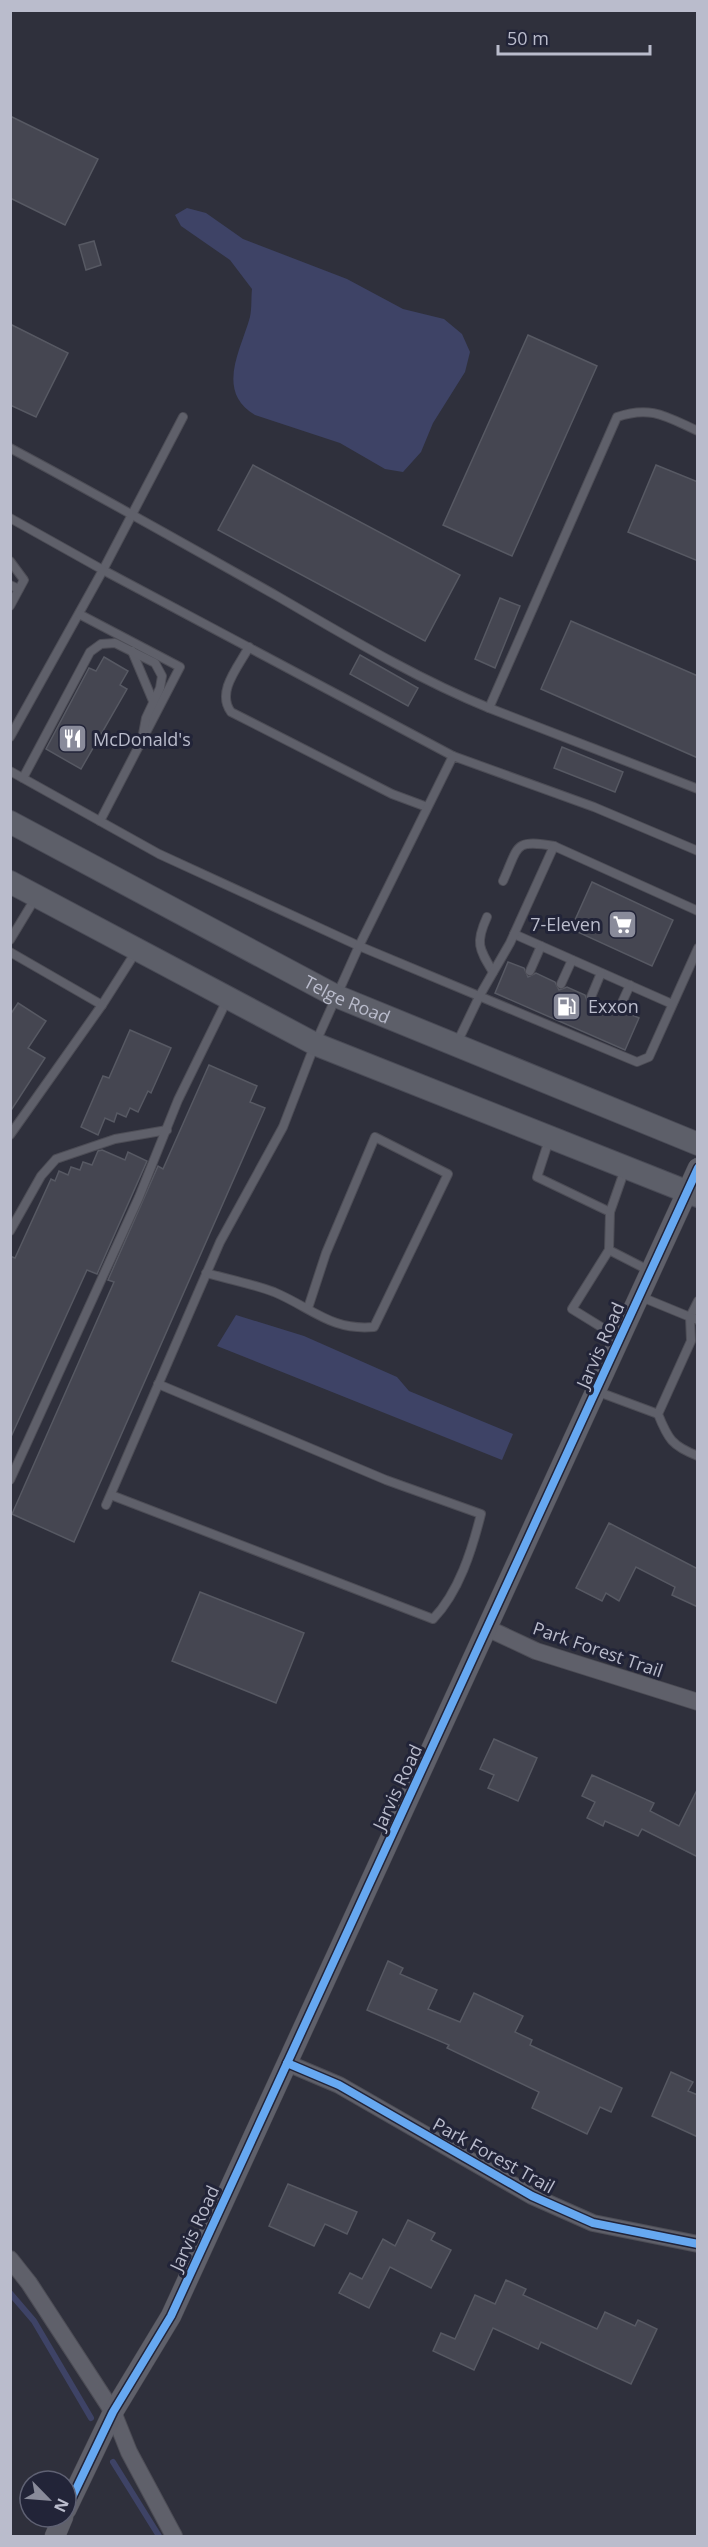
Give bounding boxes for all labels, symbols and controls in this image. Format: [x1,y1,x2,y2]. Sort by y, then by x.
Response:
scale bar [498,18,650,56]
text: 50 m [507,26,549,50]
restaurant icon: McDonald's [56,723,88,755]
place label: McDonald's [93,727,191,751]
supermarket icon: 7-Eleven [606,908,638,940]
place label: 7-Eleven [530,912,601,936]
street label: Telge Road [300,969,394,1029]
fuel station icon: Exxon [551,990,583,1022]
place label: Exxon [588,994,639,1018]
street label: Jarvis Road [570,1298,630,1394]
street label: Park Forest Trail [530,1616,666,1682]
street label: Jarvis Road [366,1740,427,1836]
street label: Park Forest Trail [429,2112,559,2198]
street label: Jarvis Road [163,2181,224,2277]
north arrow [18,2469,78,2529]
text: N [49,2495,74,2516]

